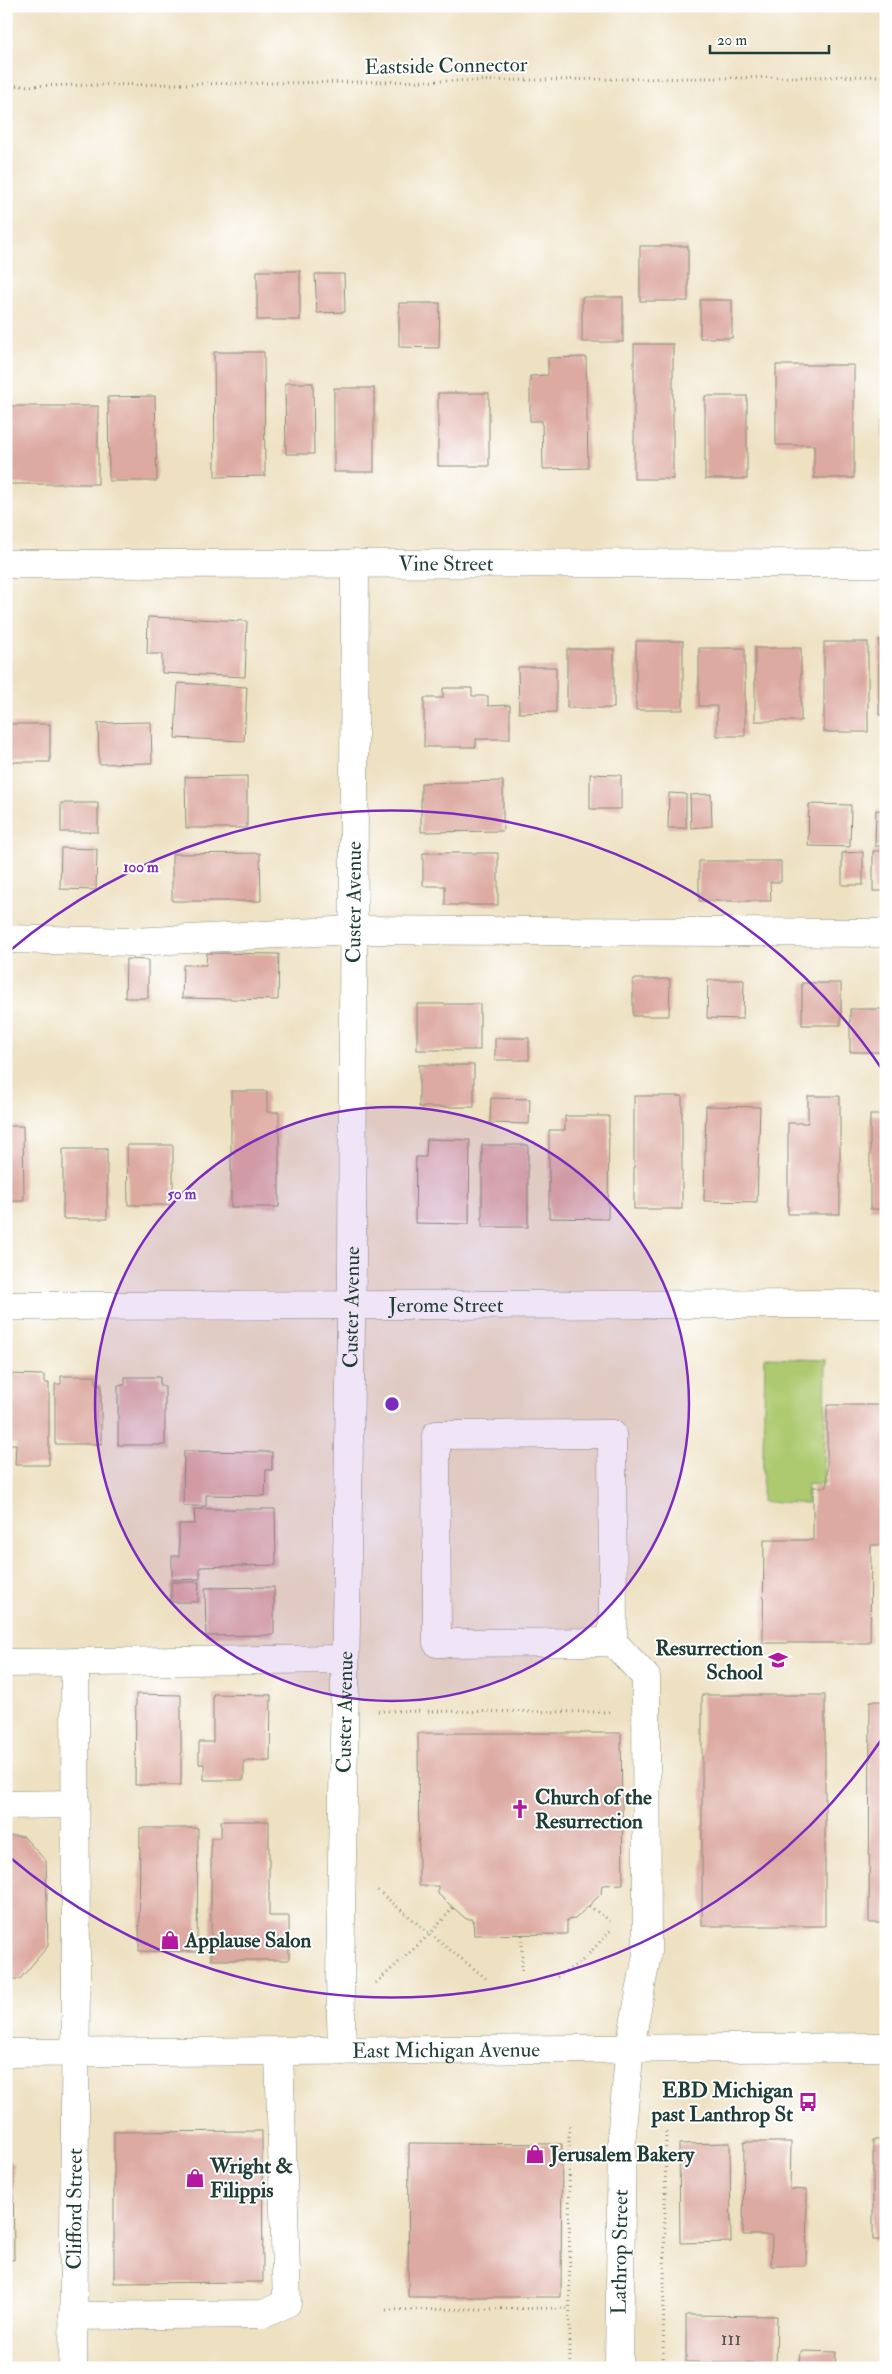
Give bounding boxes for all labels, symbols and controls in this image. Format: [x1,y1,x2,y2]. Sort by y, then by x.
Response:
scale bar [710,22,828,54]
text: 20 m [717,31,747,50]
street label: Eastside Connector [364,51,528,81]
street label: Vine Street [398,550,494,577]
street label: Custer Avenue [340,841,367,963]
text: 100 m [123,858,159,877]
text: 50 m [168,1185,197,1204]
street label: Custer Avenue [337,1246,366,1368]
street label: Jerome Street [388,1291,504,1319]
centre of rings [383,1395,401,1413]
place label: Resurrection School [655,1635,764,1686]
school or university icon: Resurrection School [767,1649,789,1671]
street label: Custer Avenue [330,1651,359,1773]
place label: Church of the Resurrection [535,1784,652,1835]
church icon: Church of the Resurrection [509,1798,531,1820]
place label: Applause Salon [184,1927,311,1954]
shop icon: Applause Salon [159,1929,181,1951]
street label: East Michigan Avenue [352,2036,540,2064]
place label: EBD Michigan past Lanthrop St [651,2077,793,2128]
bus stop icon: EBD Michigan past Lanthrop St [797,2091,819,2113]
place label: Jerusalem Bakery [549,2141,695,2168]
shop icon: Jerusalem Bakery [524,2143,546,2165]
street label: Clifford Street [60,2148,88,2270]
place label: Wright & Filippis [209,2153,293,2204]
shop icon: Wright & Filippis [184,2167,206,2189]
street label: Lathrop Street [605,2189,635,2315]
house number: 111 [721,2327,741,2351]

